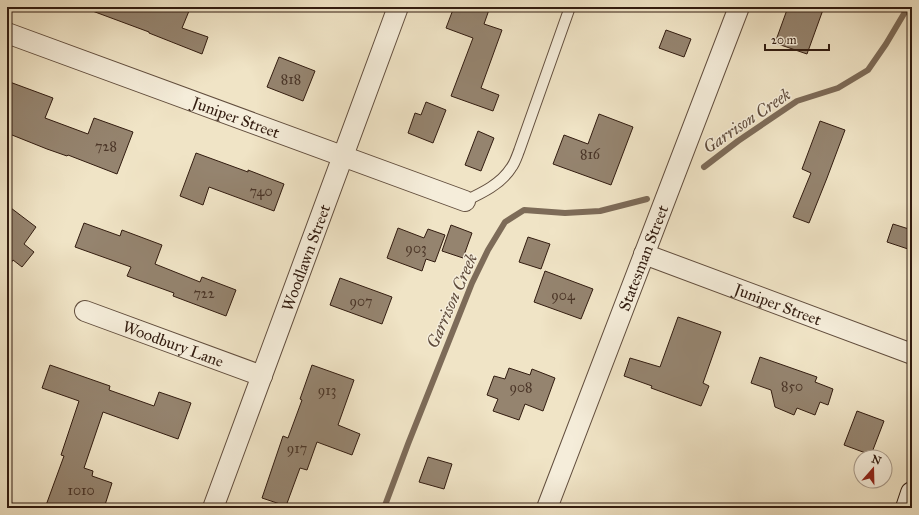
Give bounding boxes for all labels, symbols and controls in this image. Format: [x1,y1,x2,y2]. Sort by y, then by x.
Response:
scale bar [765,26,829,52]
text: 20 m [771,33,797,47]
house number: 818 [281,71,301,88]
water label: Garrison Creek [699,84,795,158]
street label: Juniper Street [188,92,283,142]
house number: 728 [95,138,117,155]
house number: 816 [580,146,601,163]
house number: 740 [249,183,273,200]
street label: Woodlawn Street [277,201,334,314]
street label: Statesman Street [614,202,672,313]
house number: 903 [405,240,427,257]
water label: Garrison Creek [422,250,482,352]
street label: Juniper Street [730,278,825,329]
house number: 722 [193,285,215,302]
house number: 904 [551,287,576,304]
house number: 907 [349,293,373,310]
street label: Woodbury Lane [120,316,227,371]
house number: 850 [781,378,803,395]
house number: 908 [509,379,533,396]
house number: 913 [318,382,336,399]
house number: 917 [287,440,307,457]
north arrow [853,449,893,489]
text: N [870,452,883,468]
house number: 1010 [67,482,95,499]

